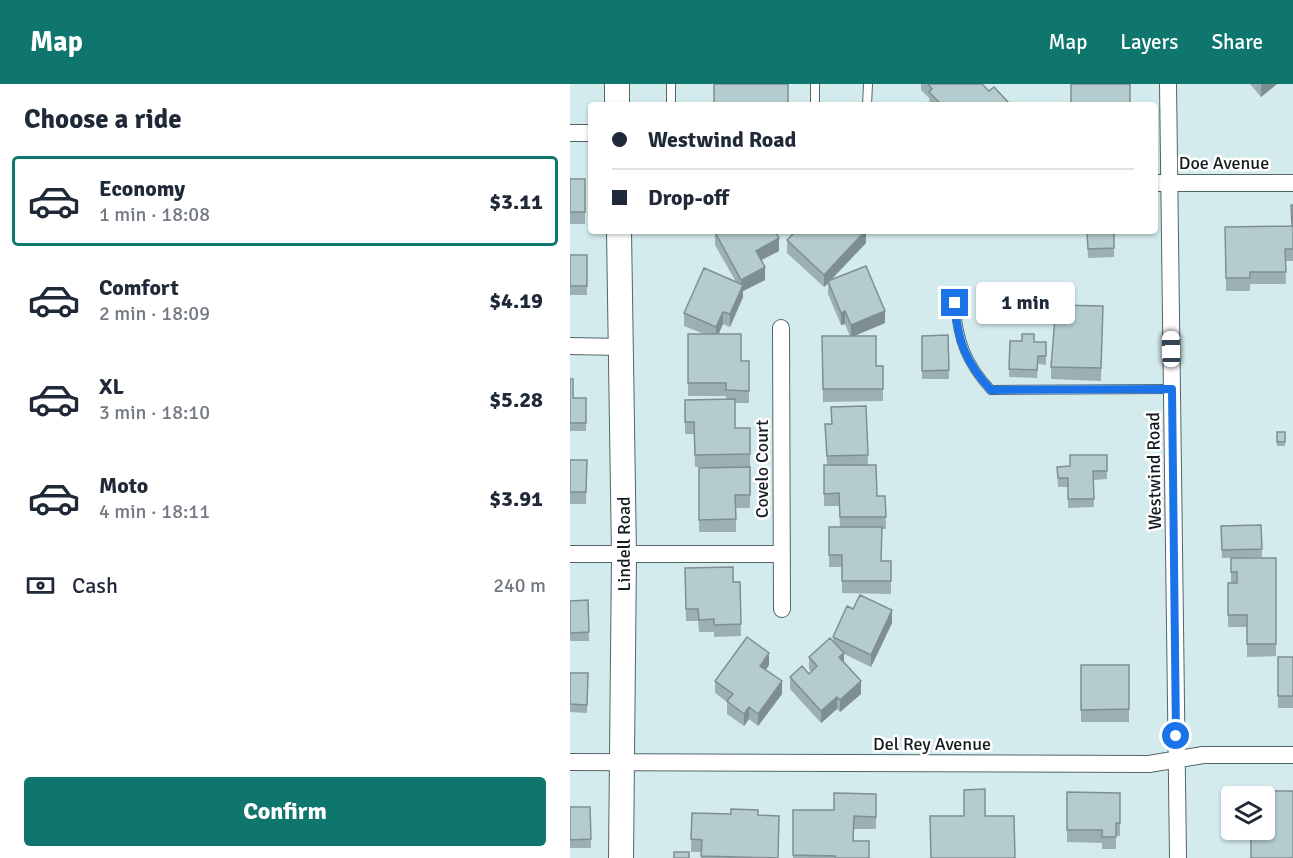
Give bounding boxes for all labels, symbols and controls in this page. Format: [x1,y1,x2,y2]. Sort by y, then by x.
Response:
text: Map [30,25,83,59]
text: Map [1049,29,1087,55]
text: Layers [1120,29,1178,55]
text: Share [1211,29,1263,55]
text: Choose a ride [24,103,182,136]
text: Westwind Road [648,126,796,153]
street label: Doe Avenue [1179,152,1269,174]
icon: car [27,174,81,228]
text: Economy [99,175,185,202]
text: Drop-off [648,184,729,211]
text: $3.11 [489,188,543,215]
text: 1 min · 18:08 [99,202,210,227]
icon: car [27,273,81,327]
text: Comfort [99,274,179,301]
callout: 1 min [976,282,1075,324]
text: $4.19 [489,287,543,314]
route end [941,289,968,316]
text: 1 min [1001,290,1050,315]
text: 2 min · 18:09 [99,301,210,326]
car [1162,331,1180,367]
icon: car [27,372,81,426]
text: XL [99,373,124,400]
text: $5.28 [489,386,543,413]
text: 3 min · 18:10 [99,400,210,425]
street label: Westwind Road [1142,412,1166,530]
street label: Covelo Court [751,420,773,518]
icon: car [27,471,81,525]
text: Moto [99,472,148,499]
text: $3.91 [489,485,543,512]
street label: Lindell Road [613,496,635,592]
text: 4 min · 18:11 [99,499,210,524]
icon: cash [24,569,57,602]
text: Cash [72,572,118,599]
text: 240 m [493,573,546,598]
route start [1162,722,1189,749]
street label: Del Rey Avenue [873,733,991,755]
button: Confirm [24,777,546,846]
map controls [1221,786,1275,840]
button: layers [1221,786,1275,840]

